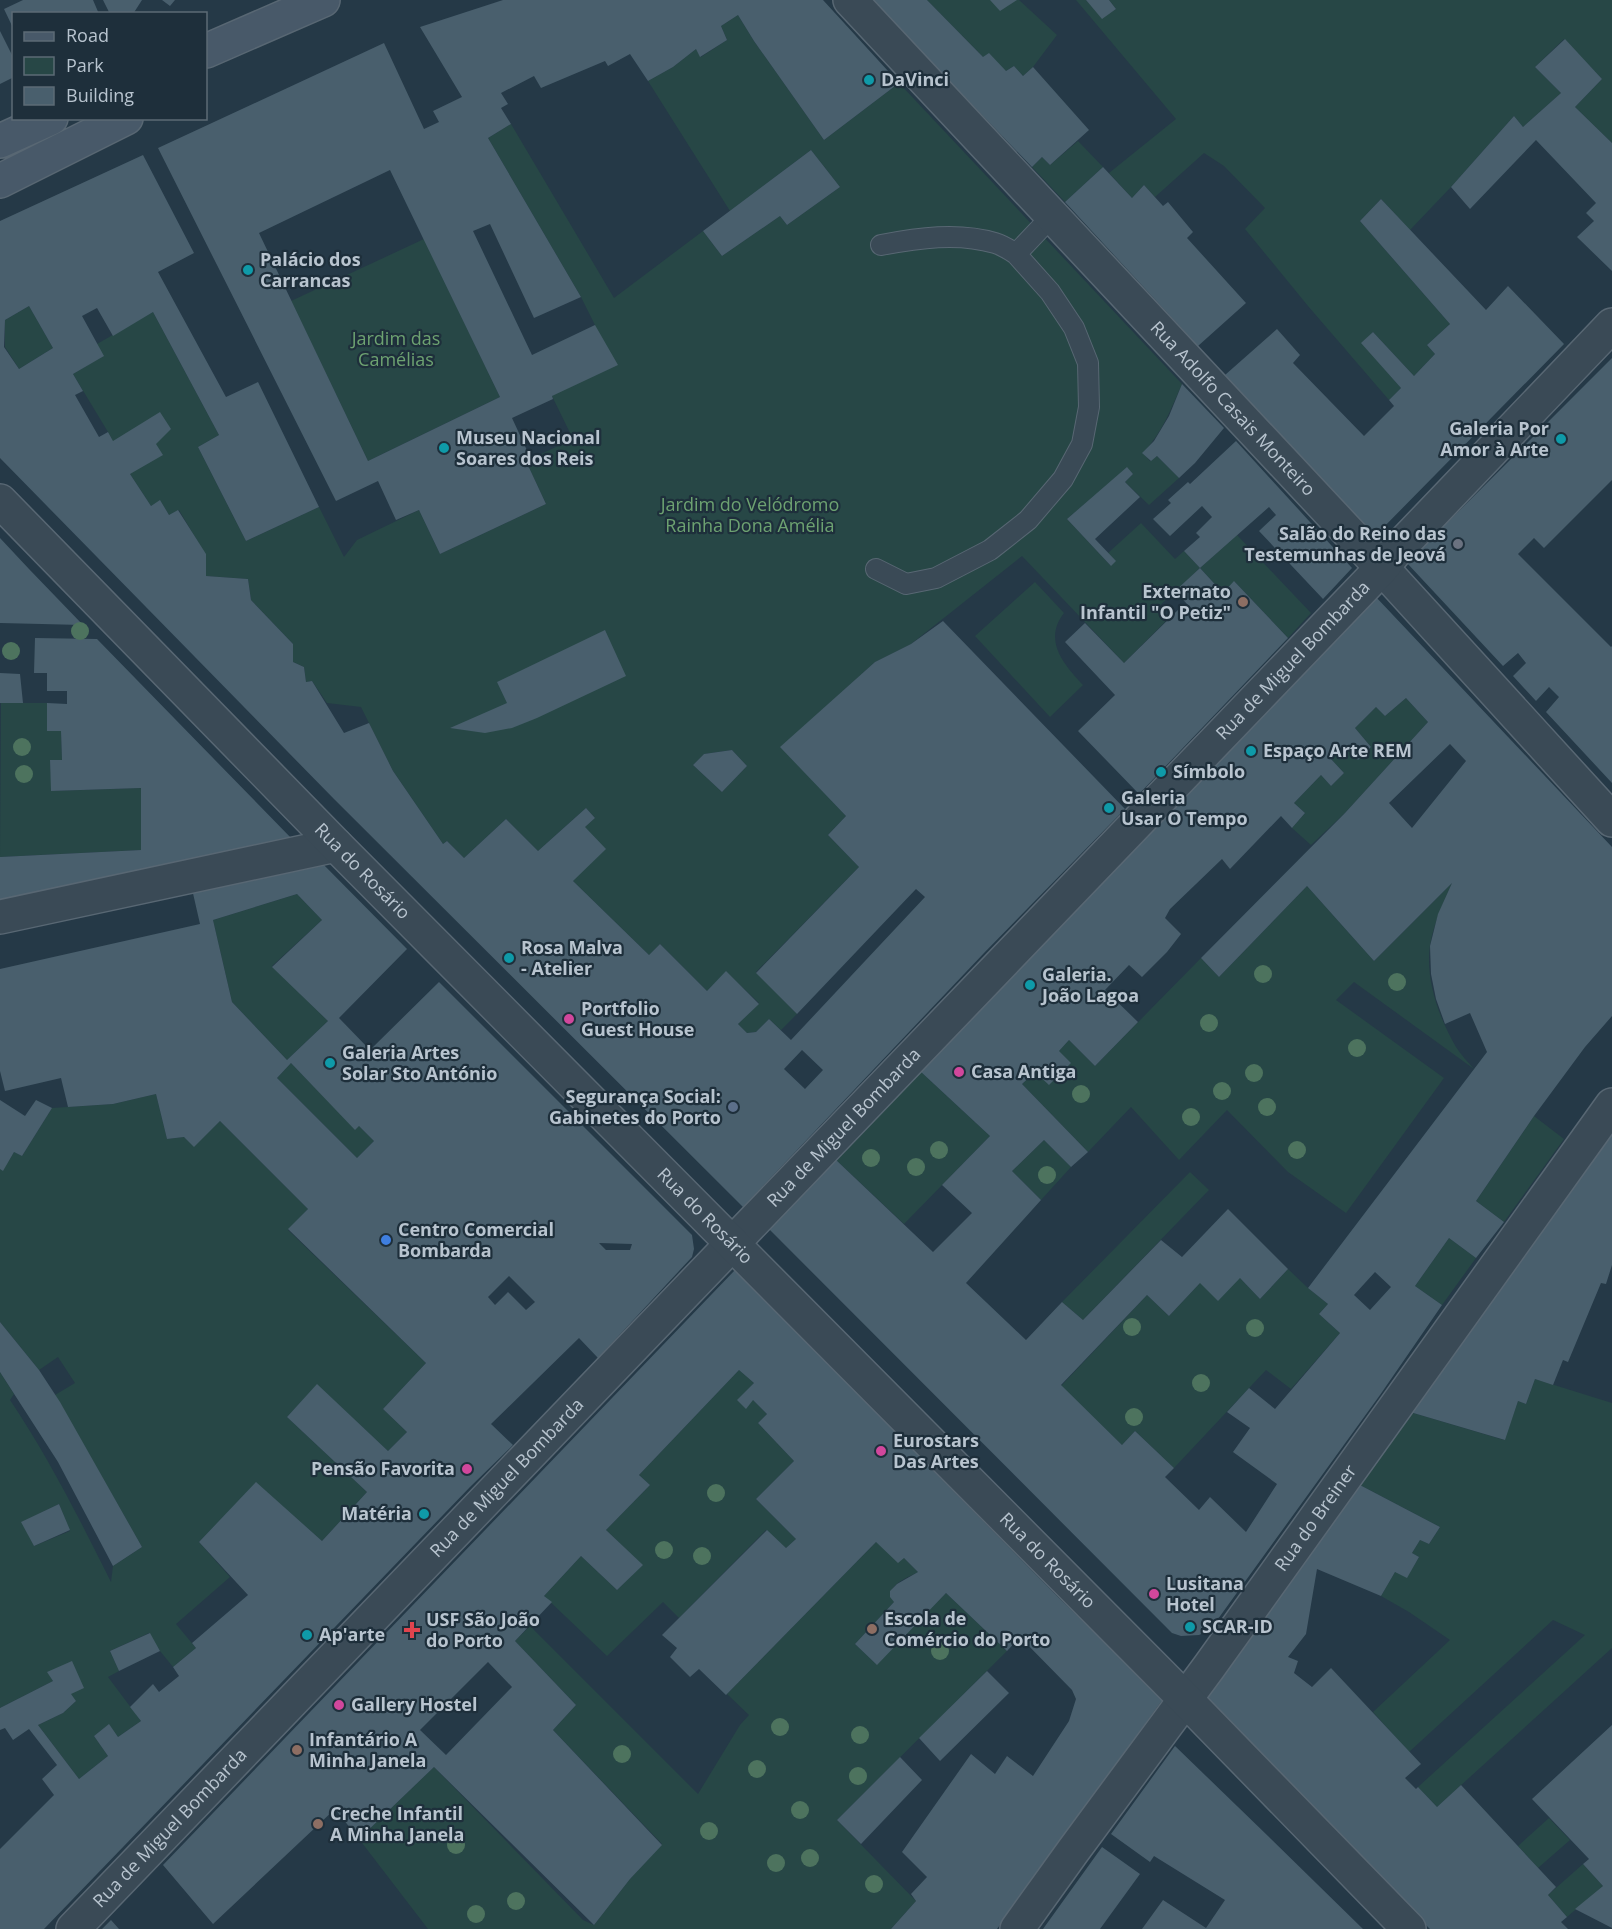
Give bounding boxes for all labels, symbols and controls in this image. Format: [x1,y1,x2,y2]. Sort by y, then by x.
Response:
legend [12,12,207,120]
text: Road [66,23,109,47]
text: Park [66,53,104,77]
place label: DaVinci [881,67,949,91]
marker: DaVinci [862,73,876,87]
text: Building [66,83,134,107]
place label: Palácio dos Carrancas [260,247,361,292]
marker: Palácio dos Carrancas [241,263,255,277]
street label: Rua Adolfo Casais Monteiro [1146,315,1321,501]
park label: Jardim das Camélias [350,326,440,371]
place label: Galeria Por Amor à Arte [1440,416,1549,461]
place label: Museu Nacional Soares dos Reis [456,425,600,470]
marker: Galeria Por Amor à Arte [1554,432,1568,446]
marker: Museu Nacional Soares dos Reis [437,441,451,455]
park label: Jardim do Velódromo Rainha Dona Amélia [659,492,839,537]
place label: Salão do Reino das Testemunhas de Jeová [1244,521,1446,566]
marker: Salão do Reino das Testemunhas de Jeová [1451,537,1465,551]
street label: Rua de Miguel Bombarda [1210,575,1375,745]
place label: Externato Infantil "O Petiz" [1080,579,1231,624]
marker: Externato Infantil "O Petiz" [1236,595,1250,609]
place label: Espaço Arte REM [1263,738,1412,762]
marker: Espaço Arte REM [1244,744,1258,758]
place label: Símbolo [1173,759,1245,783]
marker: Símbolo [1154,765,1168,779]
place label: Galeria Usar O Tempo [1121,785,1248,830]
marker: Galeria Usar O Tempo [1102,801,1116,815]
street label: Rua do Rosário [310,817,416,924]
place label: Rosa Malva - Atelier [521,935,623,980]
marker: Rosa Malva - Atelier [502,951,516,965]
place label: Galeria. João Lagoa [1040,962,1139,1007]
marker: Galeria. João Lagoa [1023,978,1037,992]
place label: Portfolio Guest House [581,996,694,1041]
marker: Portfolio Guest House [562,1012,576,1026]
place label: Galeria Artes Solar Sto António [342,1040,498,1085]
street label: Rua de Miguel Bombarda [761,1042,925,1212]
marker: Galeria Artes Solar Sto António [323,1056,337,1070]
place label: Casa Antiga [971,1059,1076,1083]
marker: Casa Antiga [952,1065,966,1079]
place label: Segurança Social: Gabinetes do Porto [549,1084,721,1129]
marker: Segurança Social: Gabinetes do Porto [726,1100,740,1114]
street label: Rua do Rosário [652,1162,759,1269]
place label: Centro Comercial Bombarda [398,1217,554,1262]
marker: Centro Comercial Bombarda [379,1233,393,1247]
street label: Rua de Miguel Bombarda [424,1392,588,1562]
place label: Eurostars Das Artes [893,1428,979,1473]
marker: Eurostars Das Artes [874,1444,888,1458]
place label: Pensão Favorita [311,1456,455,1480]
street label: Rua do Breiner [1269,1459,1362,1576]
marker: Pensão Favorita [460,1462,474,1476]
place label: Matéria [341,1501,412,1525]
marker: Matéria [417,1507,431,1521]
street label: Rua do Rosário [995,1507,1101,1613]
place label: Lusitana Hotel [1166,1571,1244,1616]
marker: Lusitana Hotel [1147,1587,1161,1601]
place label: Escola de Comércio do Porto [884,1606,1050,1651]
place label: USF São João do Porto [426,1607,540,1652]
place label: SCAR-ID [1202,1614,1273,1638]
marker: SCAR-ID [1183,1620,1197,1634]
marker: USF São João do Porto [403,1621,421,1639]
place label: Ap'arte [319,1622,385,1646]
marker: Escola de Comércio do Porto [865,1622,879,1636]
marker: Ap'arte [300,1628,314,1642]
place label: Gallery Hostel [351,1692,477,1716]
marker: Gallery Hostel [332,1698,346,1712]
place label: Infantário A Minha Janela [309,1727,426,1772]
street label: Rua de Miguel Bombarda [87,1743,252,1912]
marker: Infantário A Minha Janela [290,1743,304,1757]
place label: Creche Infantil A Minha Janela [330,1801,464,1846]
marker: Creche Infantil A Minha Janela [311,1817,325,1831]

